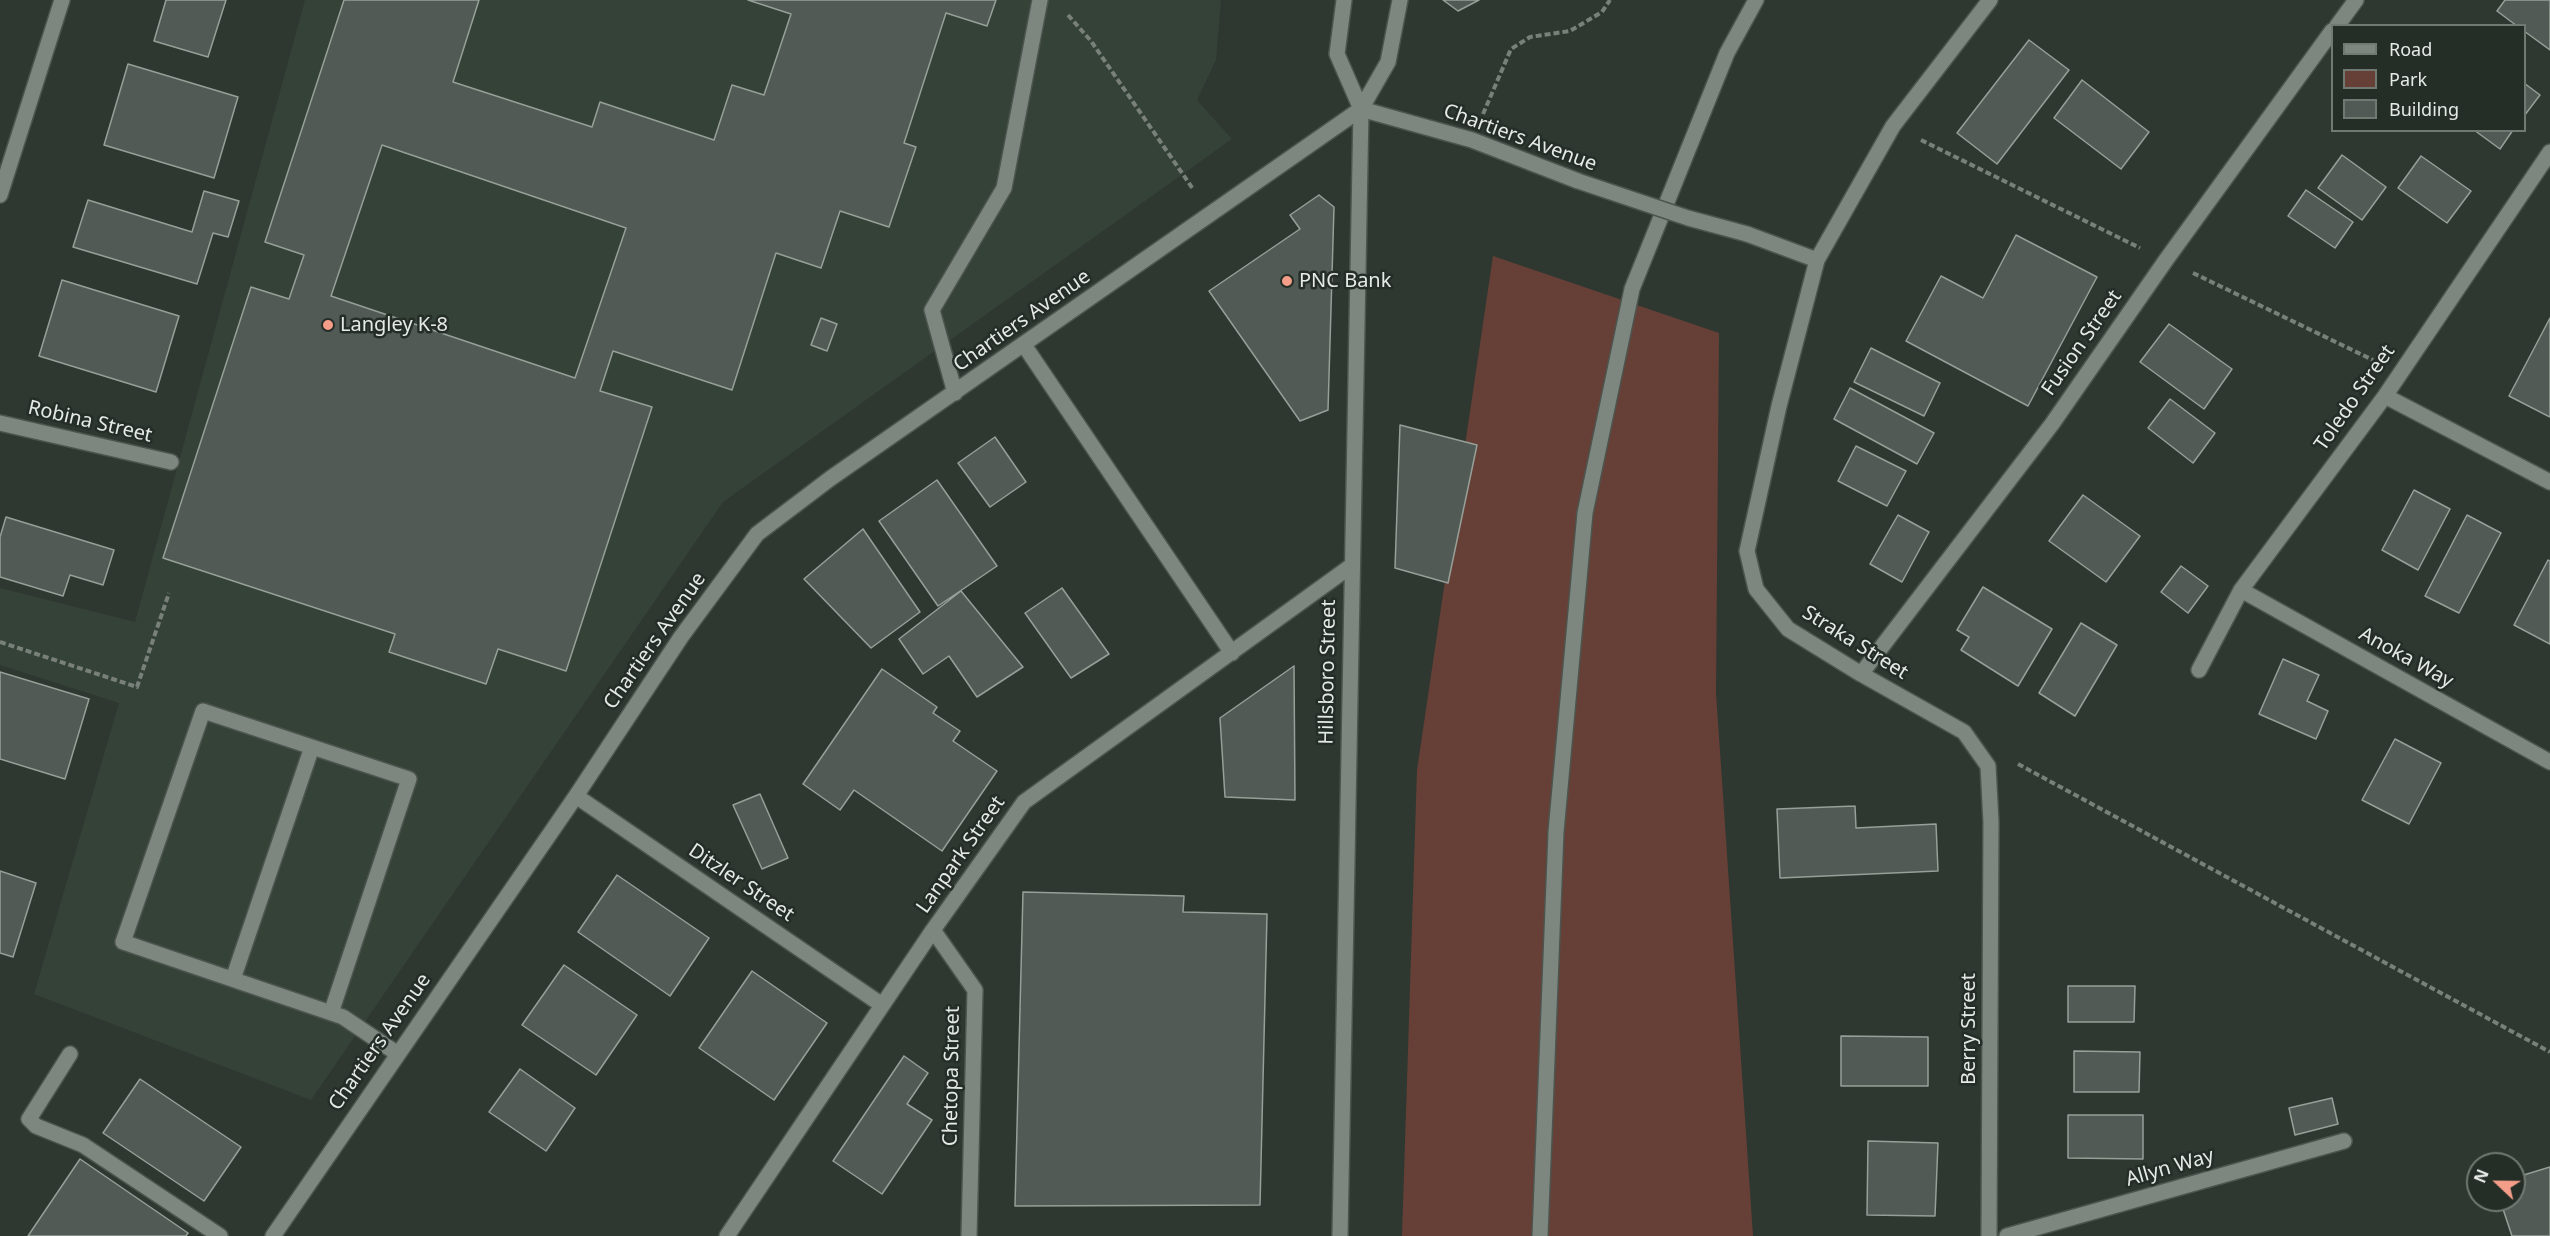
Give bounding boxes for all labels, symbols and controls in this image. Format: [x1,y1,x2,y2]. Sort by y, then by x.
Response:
legend [2331,24,2526,132]
text: Road [2389,37,2432,61]
text: Park [2389,67,2427,91]
text: Building [2389,97,2459,121]
street label: Chartiers Avenue [1440,99,1600,177]
street label: Chartiers Avenue [949,265,1095,377]
place label: PNC Bank [1299,269,1391,293]
marker: PNC Bank [1280,274,1294,288]
street label: Fusion Street [2037,286,2127,400]
place label: Langley K-8 [340,313,448,337]
marker: Langley K-8 [321,318,335,332]
street label: Toledo Street [2310,340,2400,456]
street label: Robina Street [26,396,154,448]
street label: Chartiers Avenue [599,568,711,714]
street label: Hillsboro Street [1315,599,1341,745]
street label: Straka Street [1798,601,1912,685]
street label: Anoka Way [2355,622,2457,694]
street label: Lanpark Street [912,792,1010,918]
street label: Ditzler Street [684,839,798,927]
street label: Chartiers Avenue [324,969,436,1115]
street label: Berry Street [1957,973,1981,1085]
street label: Chetopa Street [939,1006,965,1146]
street label: Allyn Way [2123,1144,2217,1192]
north arrow [2466,1152,2526,1212]
text: N [2469,1166,2494,1186]

